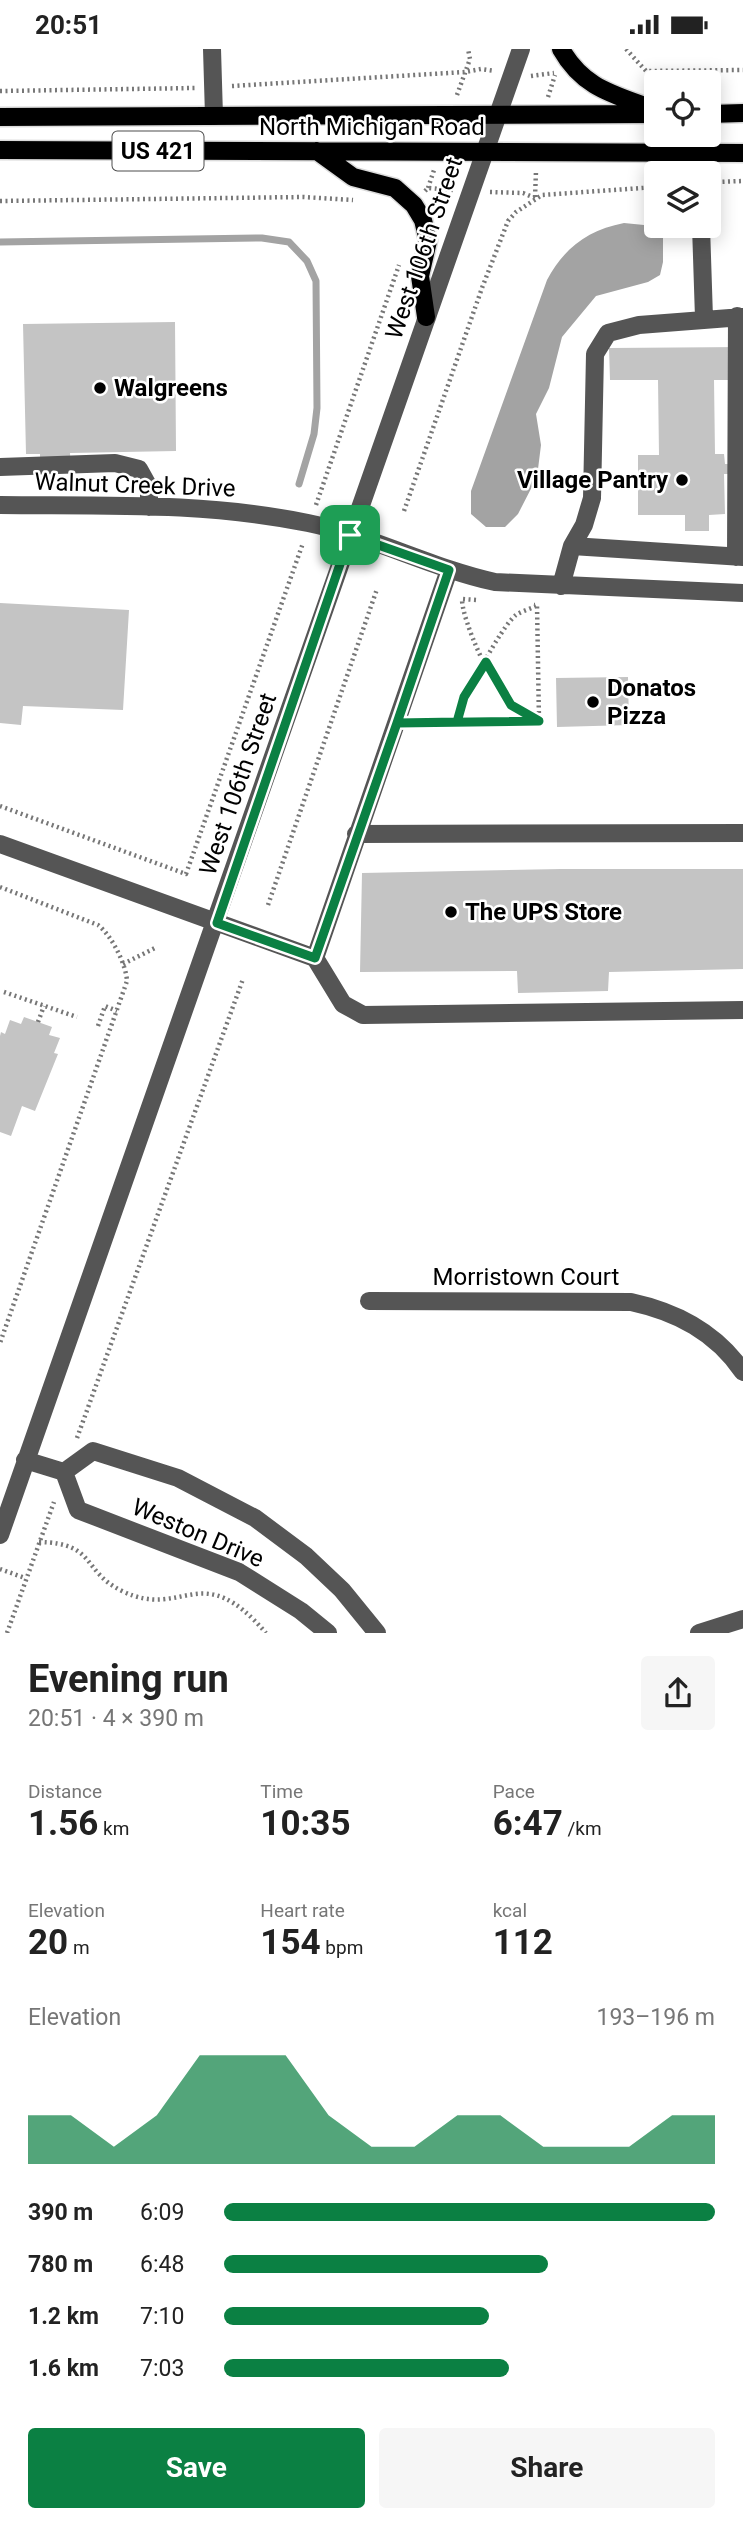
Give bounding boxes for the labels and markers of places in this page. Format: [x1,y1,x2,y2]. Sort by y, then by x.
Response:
place label: Walgreens [114,374,228,402]
marker: Walgreens [92,380,108,396]
place label: Village Pantry [517,466,669,494]
marker: Village Pantry [674,472,690,488]
pin [320,505,380,565]
place label: Donatos Pizza [607,674,696,730]
marker: Donatos Pizza [585,694,601,710]
place label: The UPS Store [465,898,622,926]
marker: The UPS Store [443,904,459,920]

